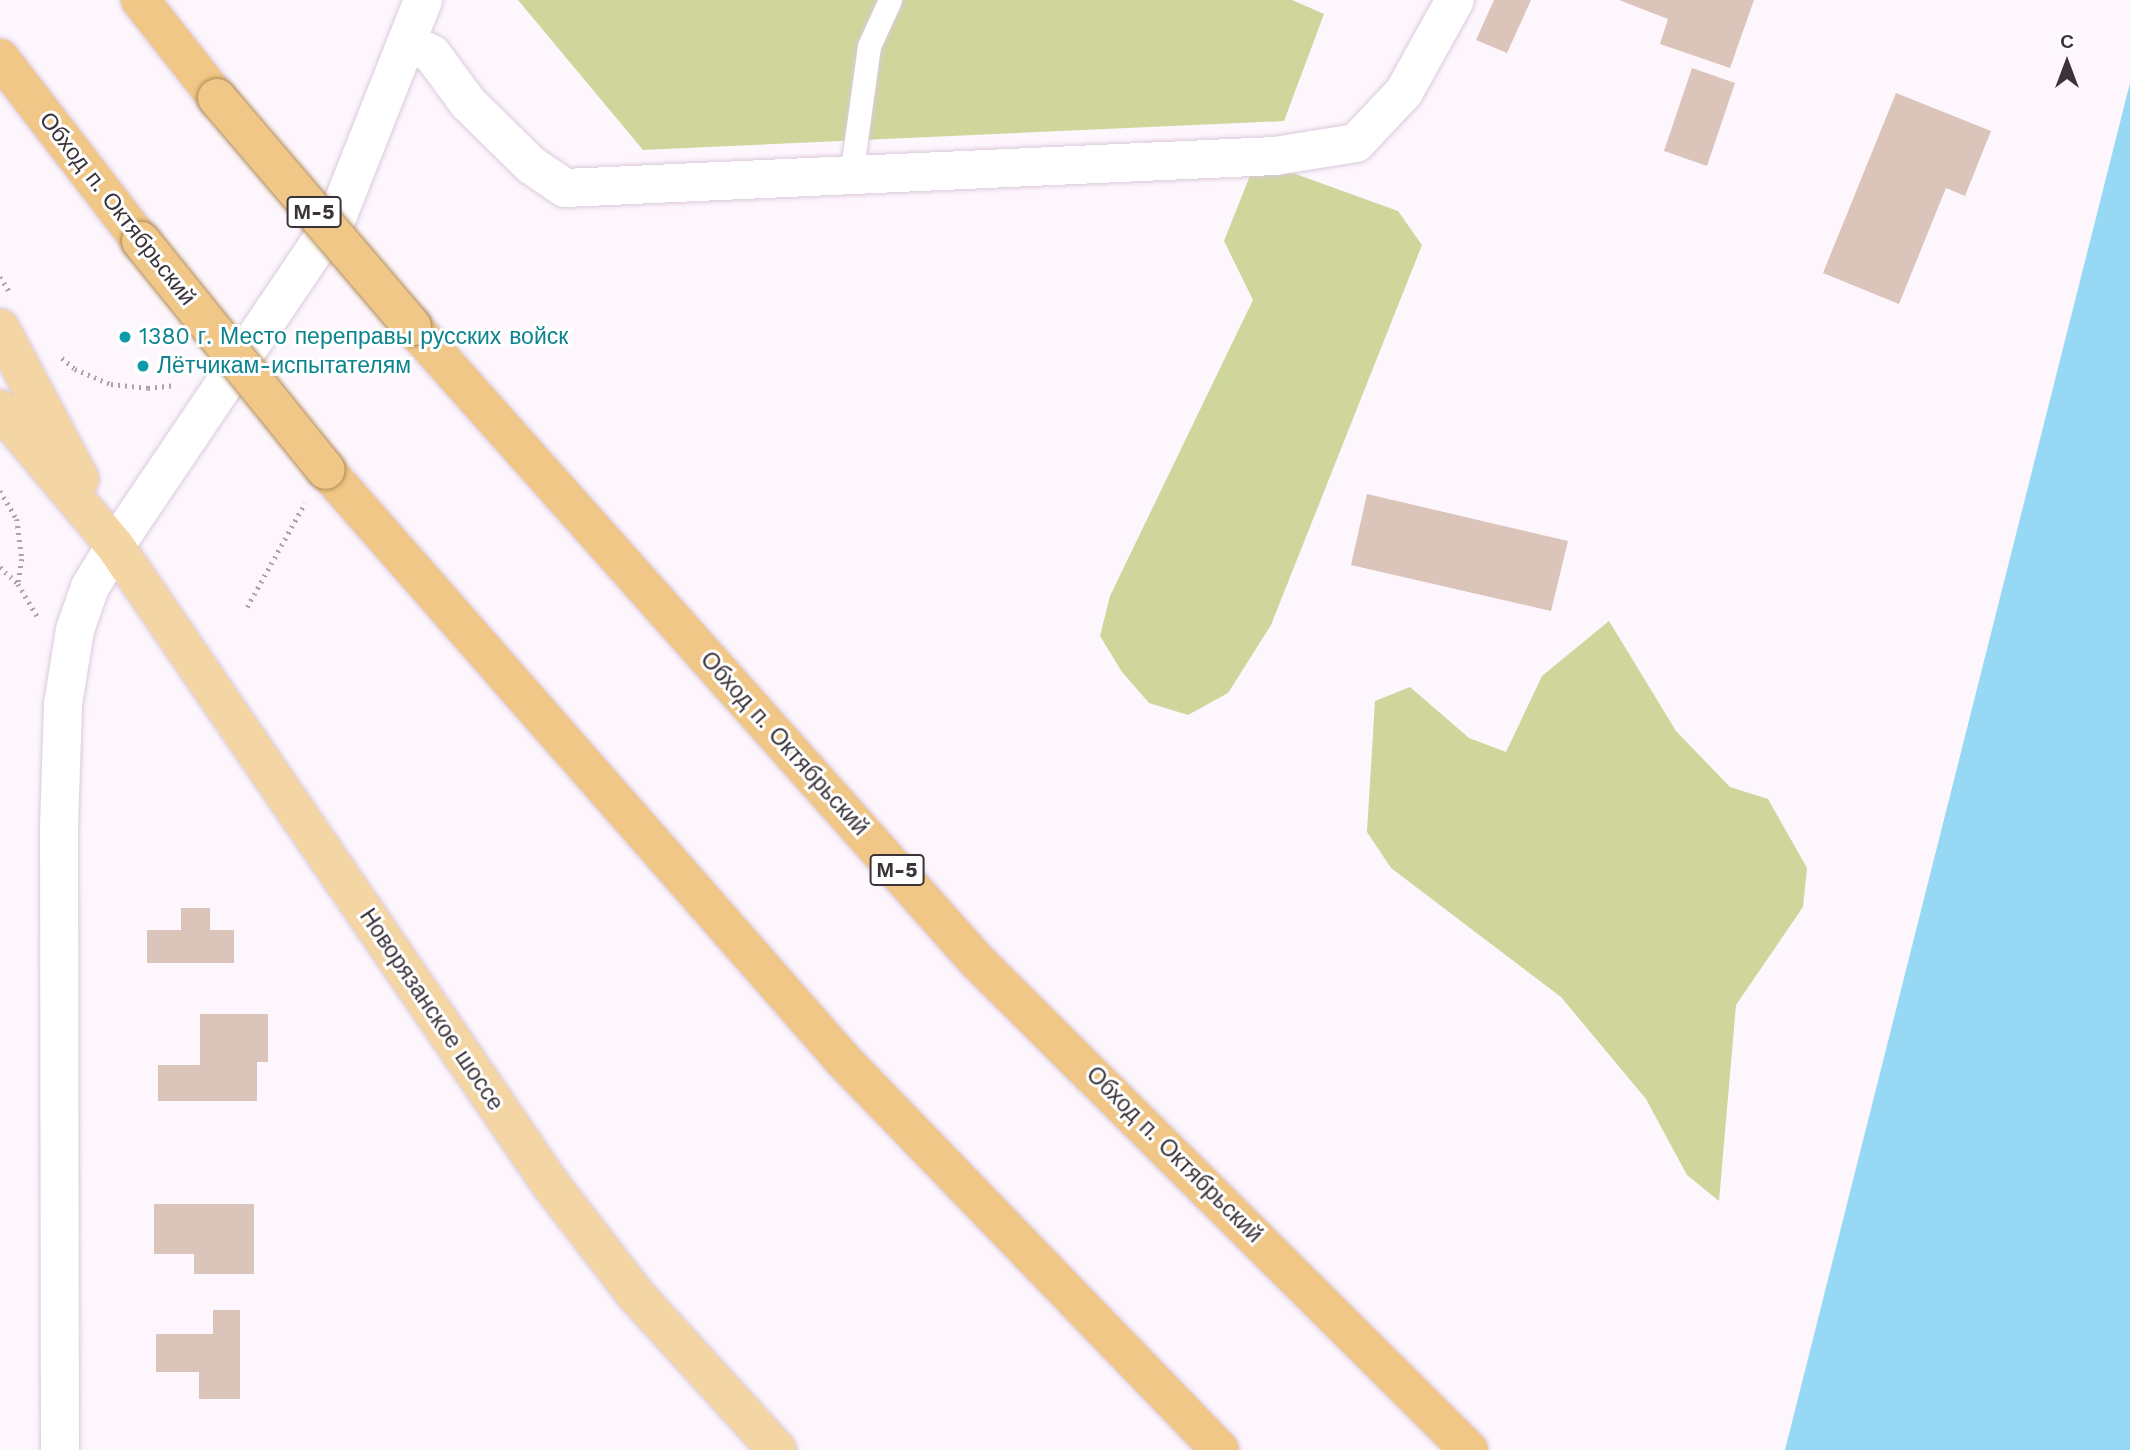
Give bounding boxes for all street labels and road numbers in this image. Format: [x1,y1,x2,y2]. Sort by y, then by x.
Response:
street label: Обход п. Октябрьский [33,107,201,311]
road number: М-5 [286,194,342,230]
street label: Обход п. Октябрьский [694,646,874,842]
road number: М-5 [869,852,925,888]
street label: Новорязанское шоссе [353,904,509,1116]
street label: Обход п. Октябрьский [1080,1061,1268,1249]

